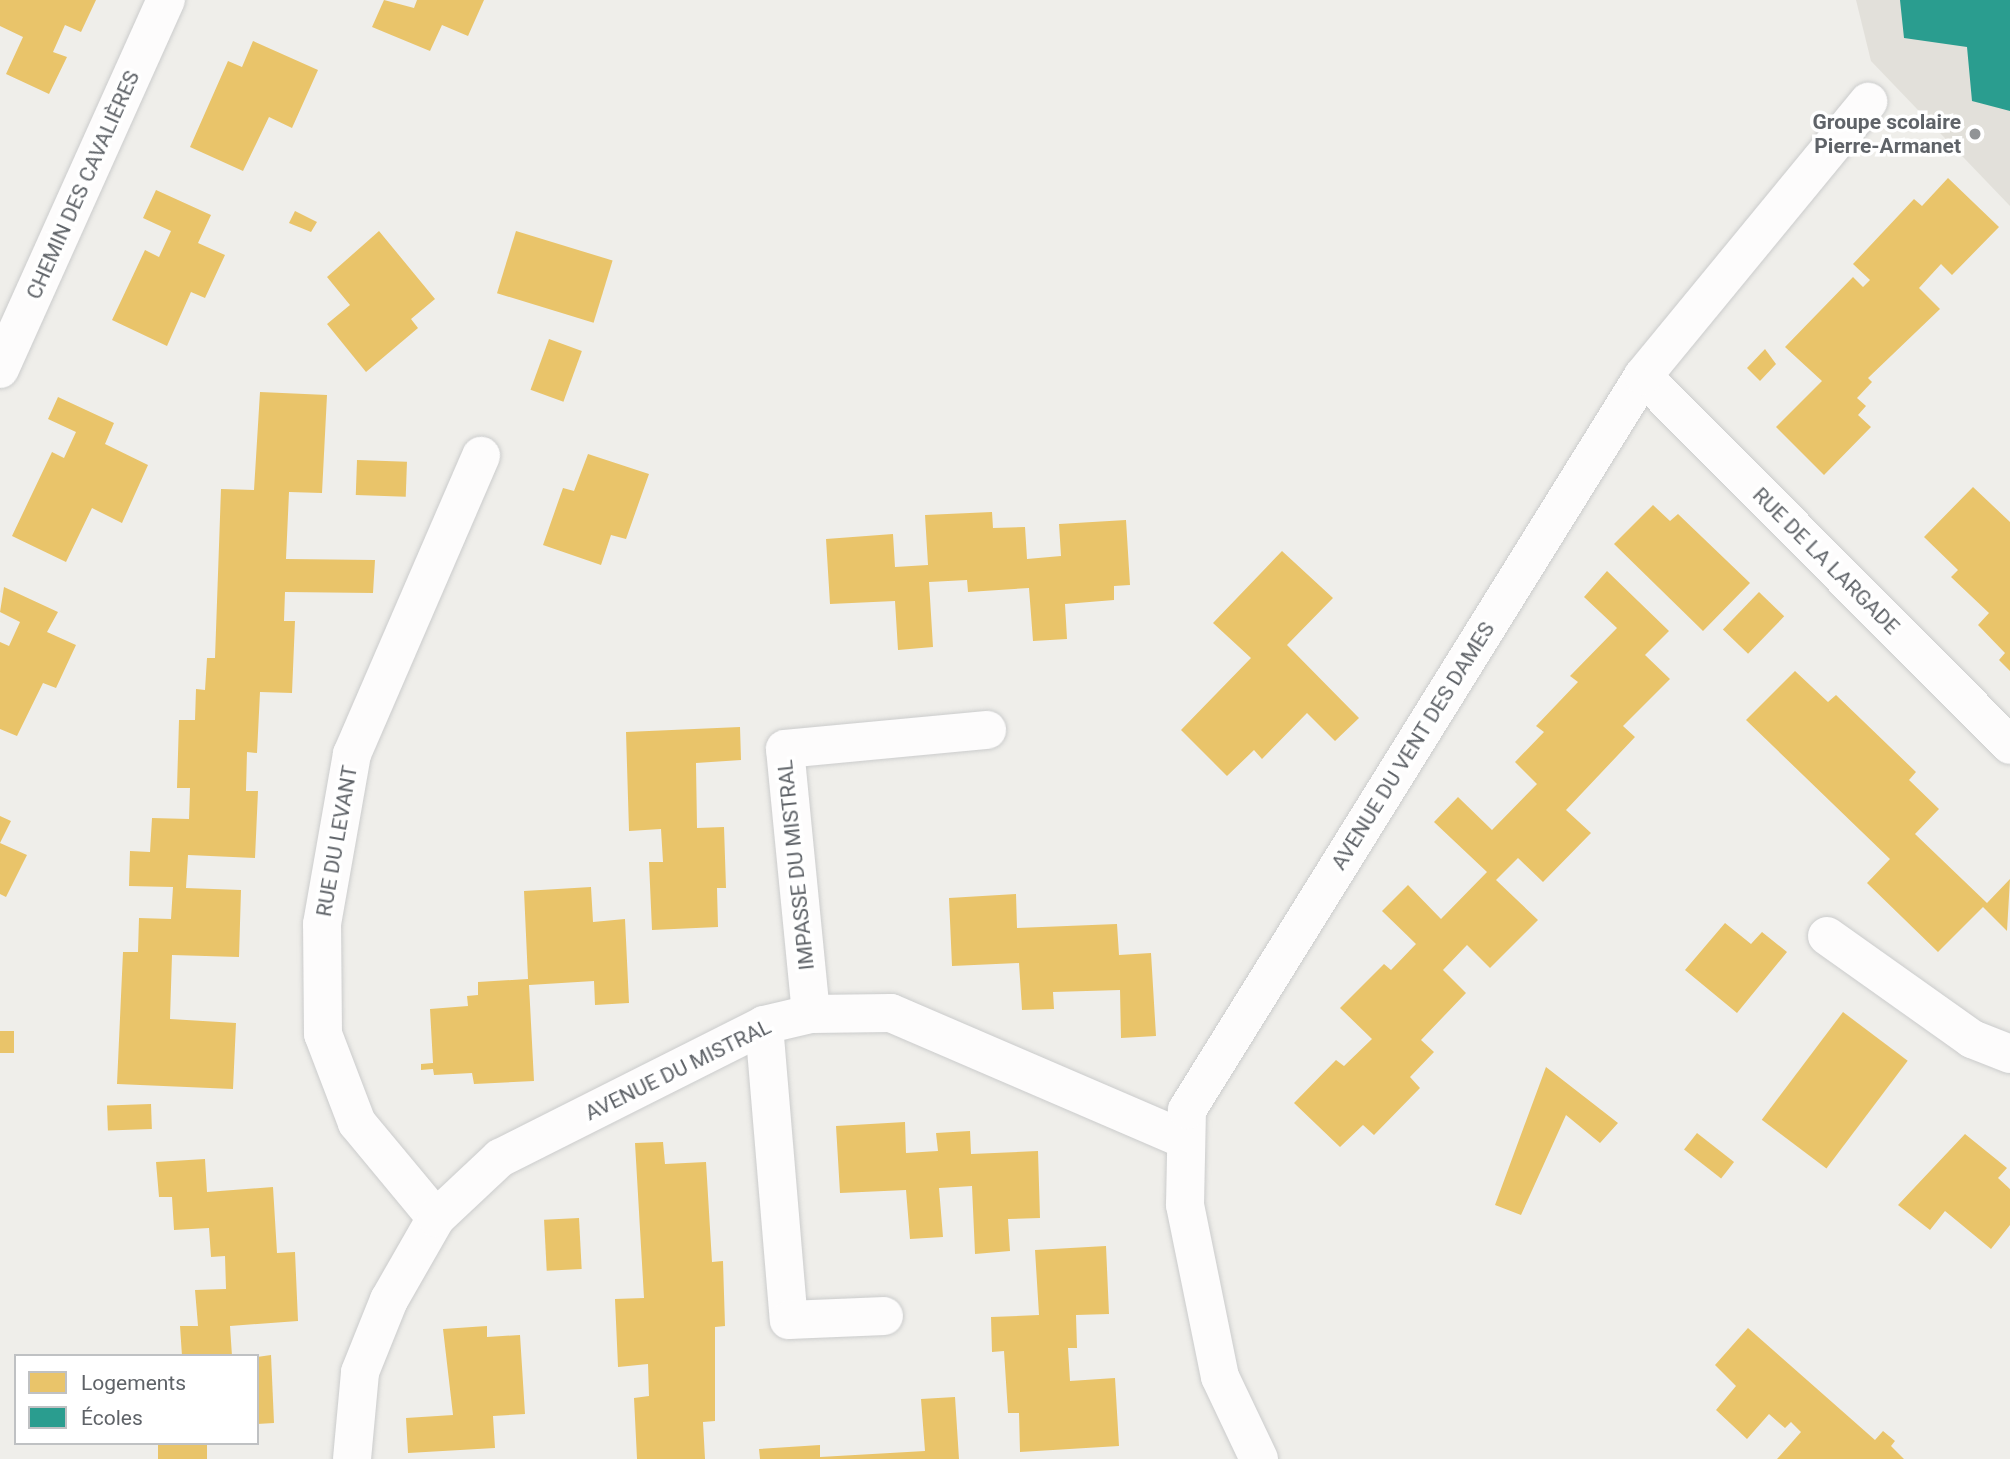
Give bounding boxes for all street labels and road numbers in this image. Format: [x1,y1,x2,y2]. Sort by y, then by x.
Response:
street label: CHEMIN DES CAVALIÈRES [21,67,145,303]
street label: RUE DE LA LARGADE [1747,482,1905,640]
street label: AVENUE DU VENT DES DAMES [1326,617,1500,875]
street label: IMPASSE DU MISTRAL [772,759,820,971]
street label: RUE DU LEVANT [311,763,363,919]
street label: AVENUE DU MISTRAL [581,1014,775,1126]

